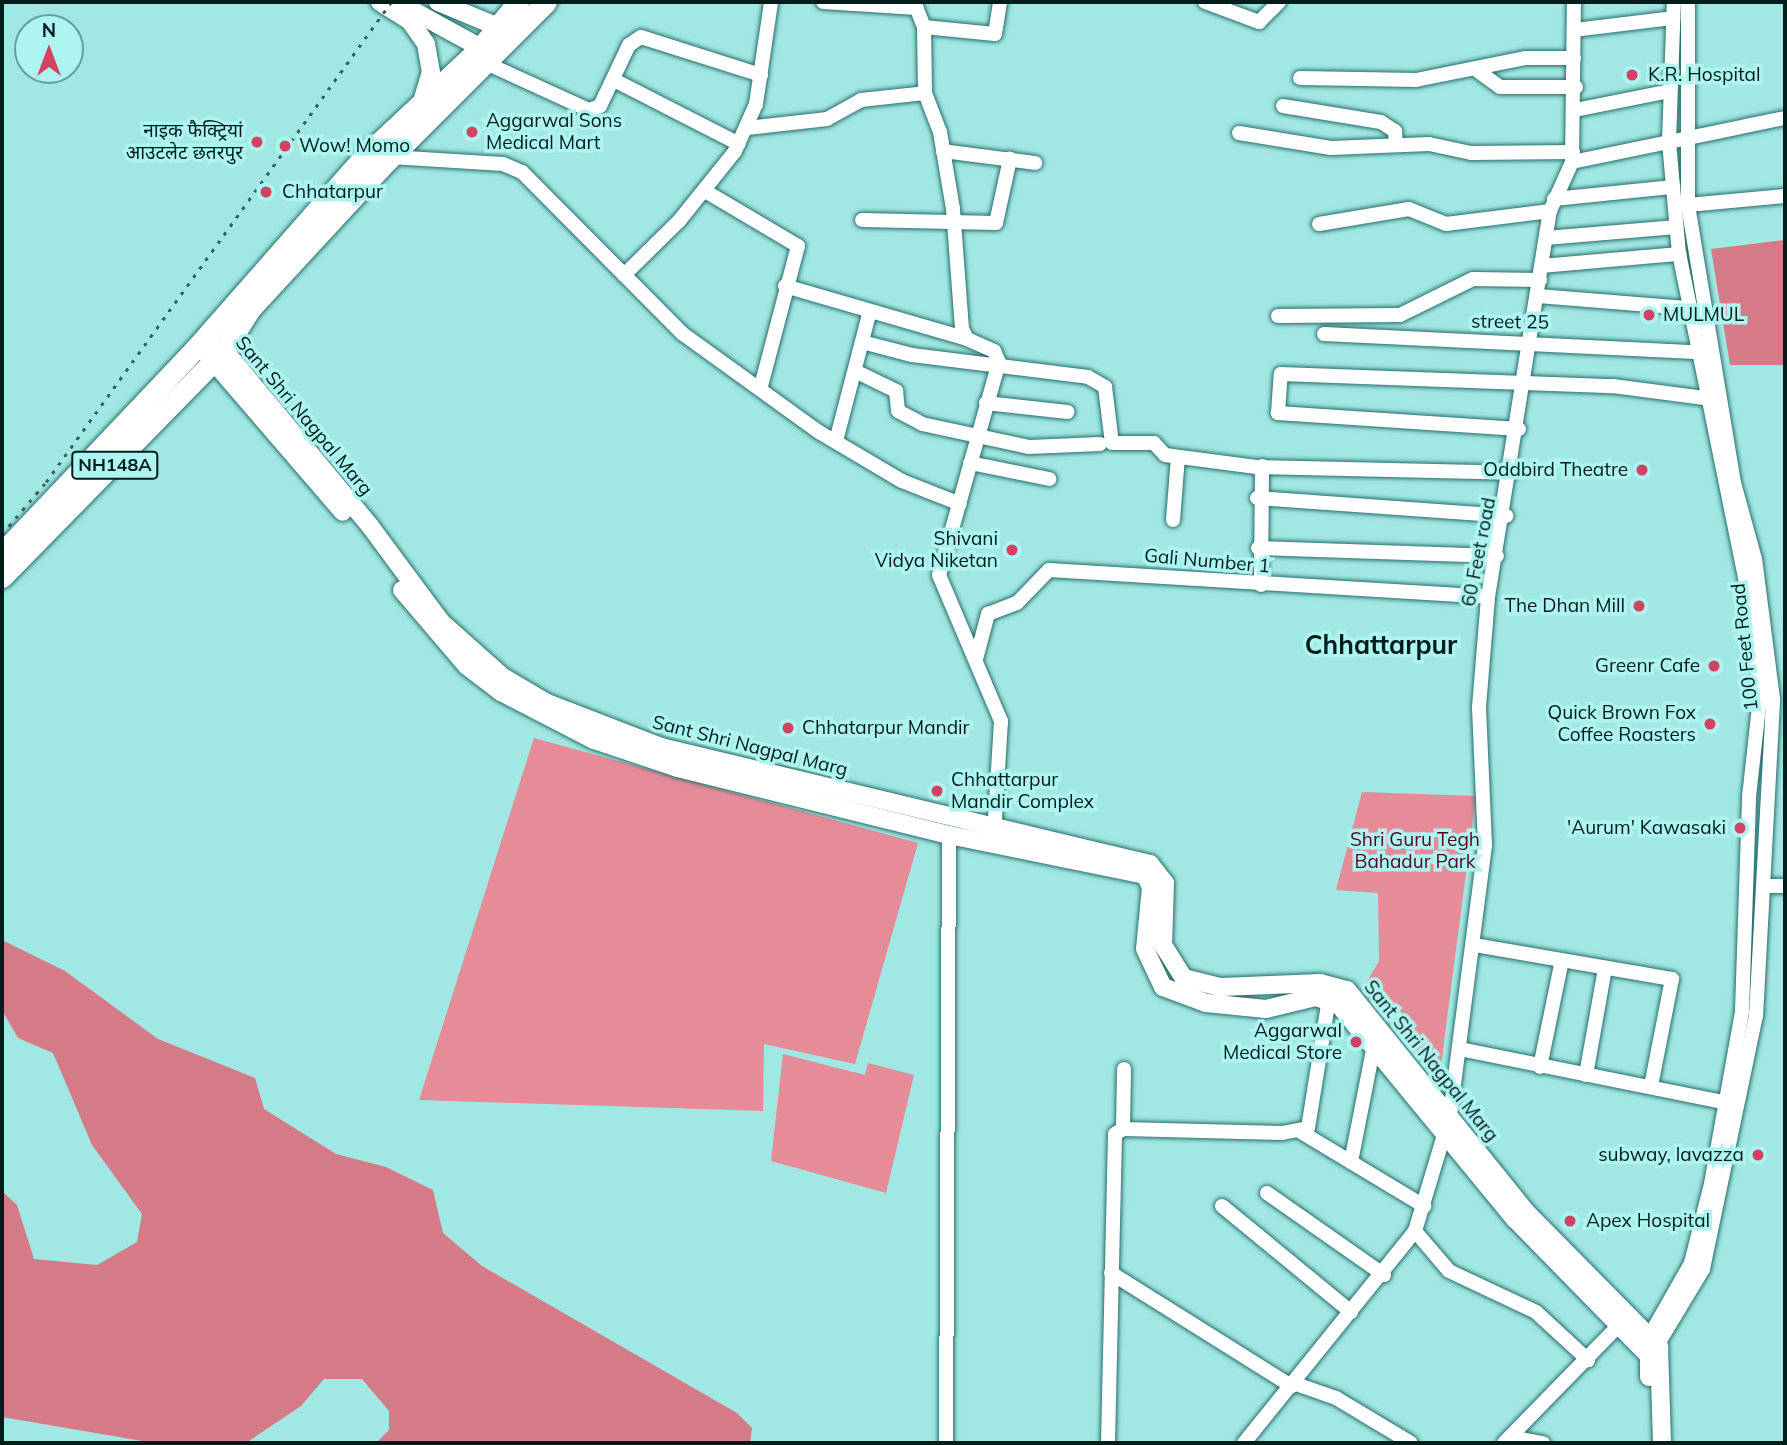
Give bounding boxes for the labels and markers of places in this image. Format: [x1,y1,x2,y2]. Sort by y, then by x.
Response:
place label: K.R. Hospital [1648,64,1761,86]
marker: K.R. Hospital [1622,65,1642,85]
place label: Aggarwal Sons Medical Mart [486,110,622,154]
place label: नाइक फैक्ट्रियां आउटलेट छतरपुर [126,120,243,164]
marker: Aggarwal Sons Medical Mart [464,124,480,140]
marker: नाइक फैक्ट्रियां आउटलेट छतरपुर [249,134,265,150]
place label: Wow! Momo [299,135,410,157]
marker: Wow! Momo [277,138,293,154]
place label: Chhatarpur [282,181,383,203]
marker: Chhatarpur [256,182,276,202]
place label: MULMUL [1663,304,1744,326]
marker: MULMUL [1641,307,1657,323]
place label: Oddbird Theatre [1483,459,1628,481]
marker: Oddbird Theatre [1634,462,1650,478]
place label: Shivani Vidya Niketan [875,528,998,572]
marker: Shivani Vidya Niketan [1004,542,1020,558]
place label: The Dhan Mill [1504,595,1625,617]
marker: The Dhan Mill [1631,598,1647,614]
place label: Greenr Cafe [1595,655,1700,677]
marker: Greenr Cafe [1706,658,1722,674]
place label: Quick Brown Fox Coffee Roasters [1548,702,1696,746]
marker: Quick Brown Fox Coffee Roasters [1702,716,1718,732]
place label: Chhatarpur Mandir [802,717,969,739]
marker: Chhatarpur Mandir [780,720,796,736]
place label: Chhattarpur Mandir Complex [951,769,1094,813]
marker: Chhattarpur Mandir Complex [929,783,945,799]
place label: 'Aurum' Kawasaki [1567,817,1726,839]
marker: 'Aurum' Kawasaki [1732,820,1748,836]
place label: Aggarwal Medical Store [1223,1020,1342,1064]
marker: Aggarwal Medical Store [1348,1034,1364,1050]
place label: subway, lavazza [1598,1144,1744,1166]
marker: subway, lavazza [1750,1147,1766,1163]
place label: Apex Hospital [1586,1210,1710,1232]
marker: Apex Hospital [1560,1211,1580,1231]

